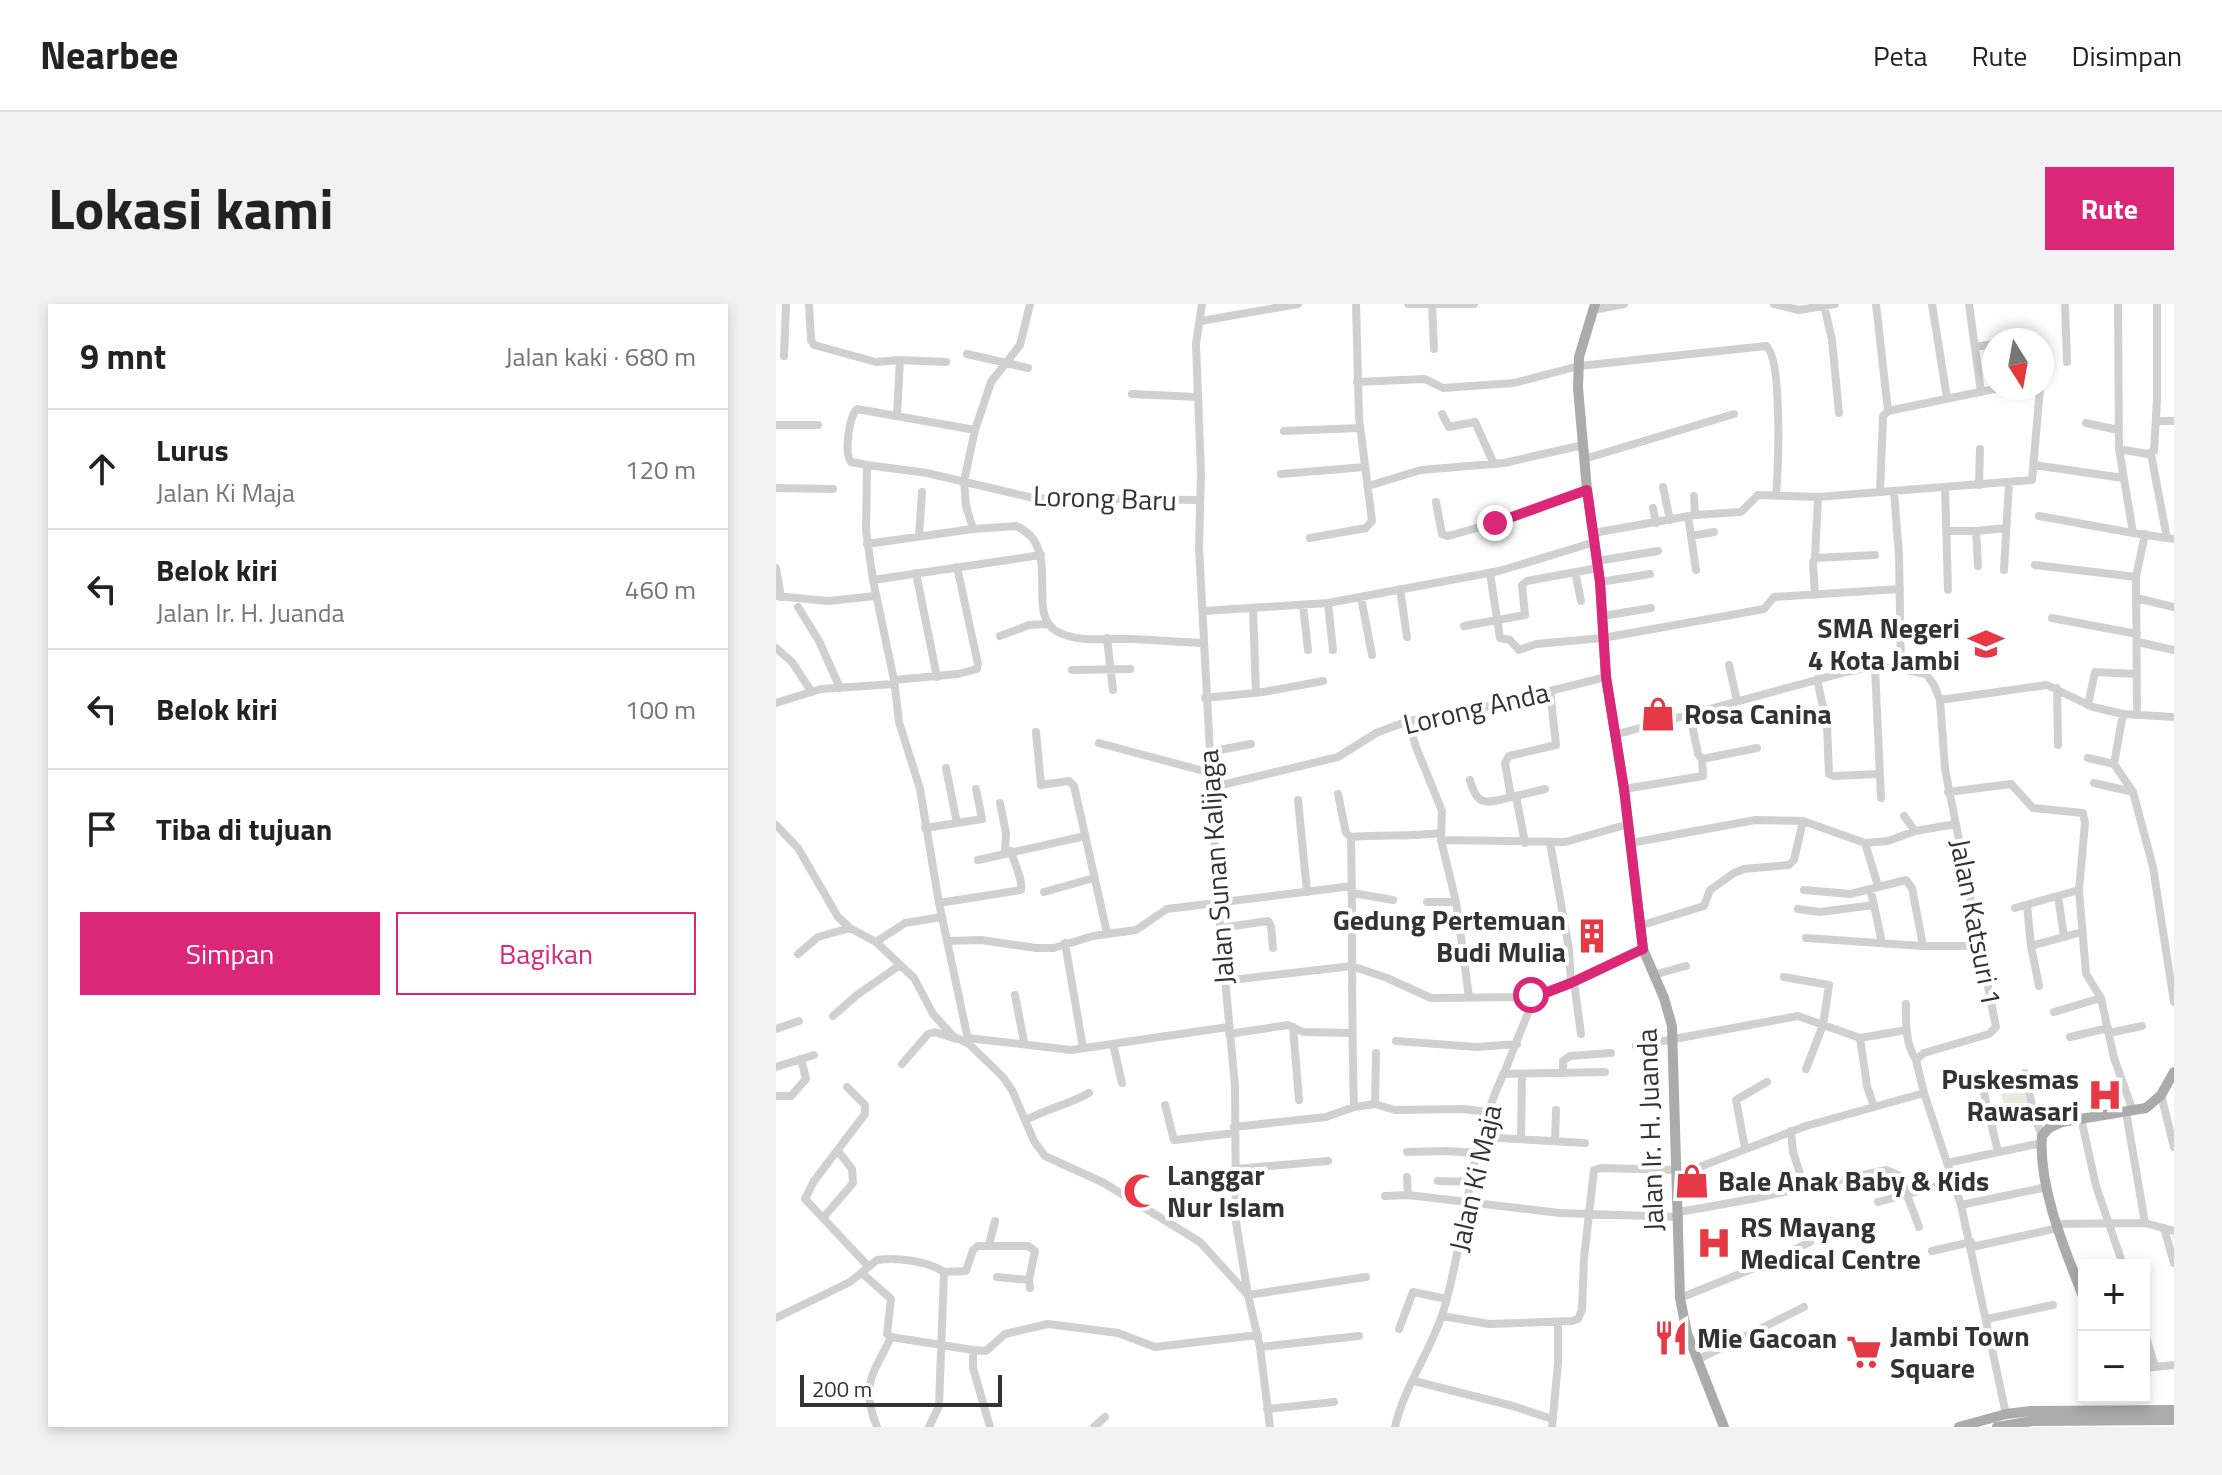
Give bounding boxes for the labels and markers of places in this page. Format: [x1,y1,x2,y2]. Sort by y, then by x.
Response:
place label: SMA Negeri 4 Kota Jambi [1808,606,1960,681]
school or university icon: SMA Negeri 4 Kota Jambi [1967,625,2005,663]
place label: Rosa Canina [1684,692,1832,735]
shop icon: Rosa Canina [1639,695,1677,733]
place label: Gedung Pertemuan Budi Mulia [1333,898,1566,973]
building icon: Gedung Pertemuan Budi Mulia [1573,917,1611,955]
place label: Puskesmas Rawasari [1941,1057,2079,1132]
hospital icon: Puskesmas Rawasari [2086,1076,2124,1114]
place label: Langgar Nur Islam [1167,1153,1285,1228]
place label: Bale Anak Baby & Kids [1718,1159,1989,1202]
shop icon: Bale Anak Baby & Kids [1673,1162,1711,1200]
mosque icon: Langgar Nur Islam [1122,1172,1160,1210]
place label: RS Mayang Medical Centre [1740,1205,1921,1280]
hospital icon: RS Mayang Medical Centre [1695,1224,1733,1262]
place label: Jambi Town Square [1890,1314,2030,1389]
place label: Mie Gacoan [1697,1316,1837,1359]
restaurant icon: Mie Gacoan [1652,1319,1690,1357]
supermarket icon: Jambi Town Square [1845,1333,1883,1371]

